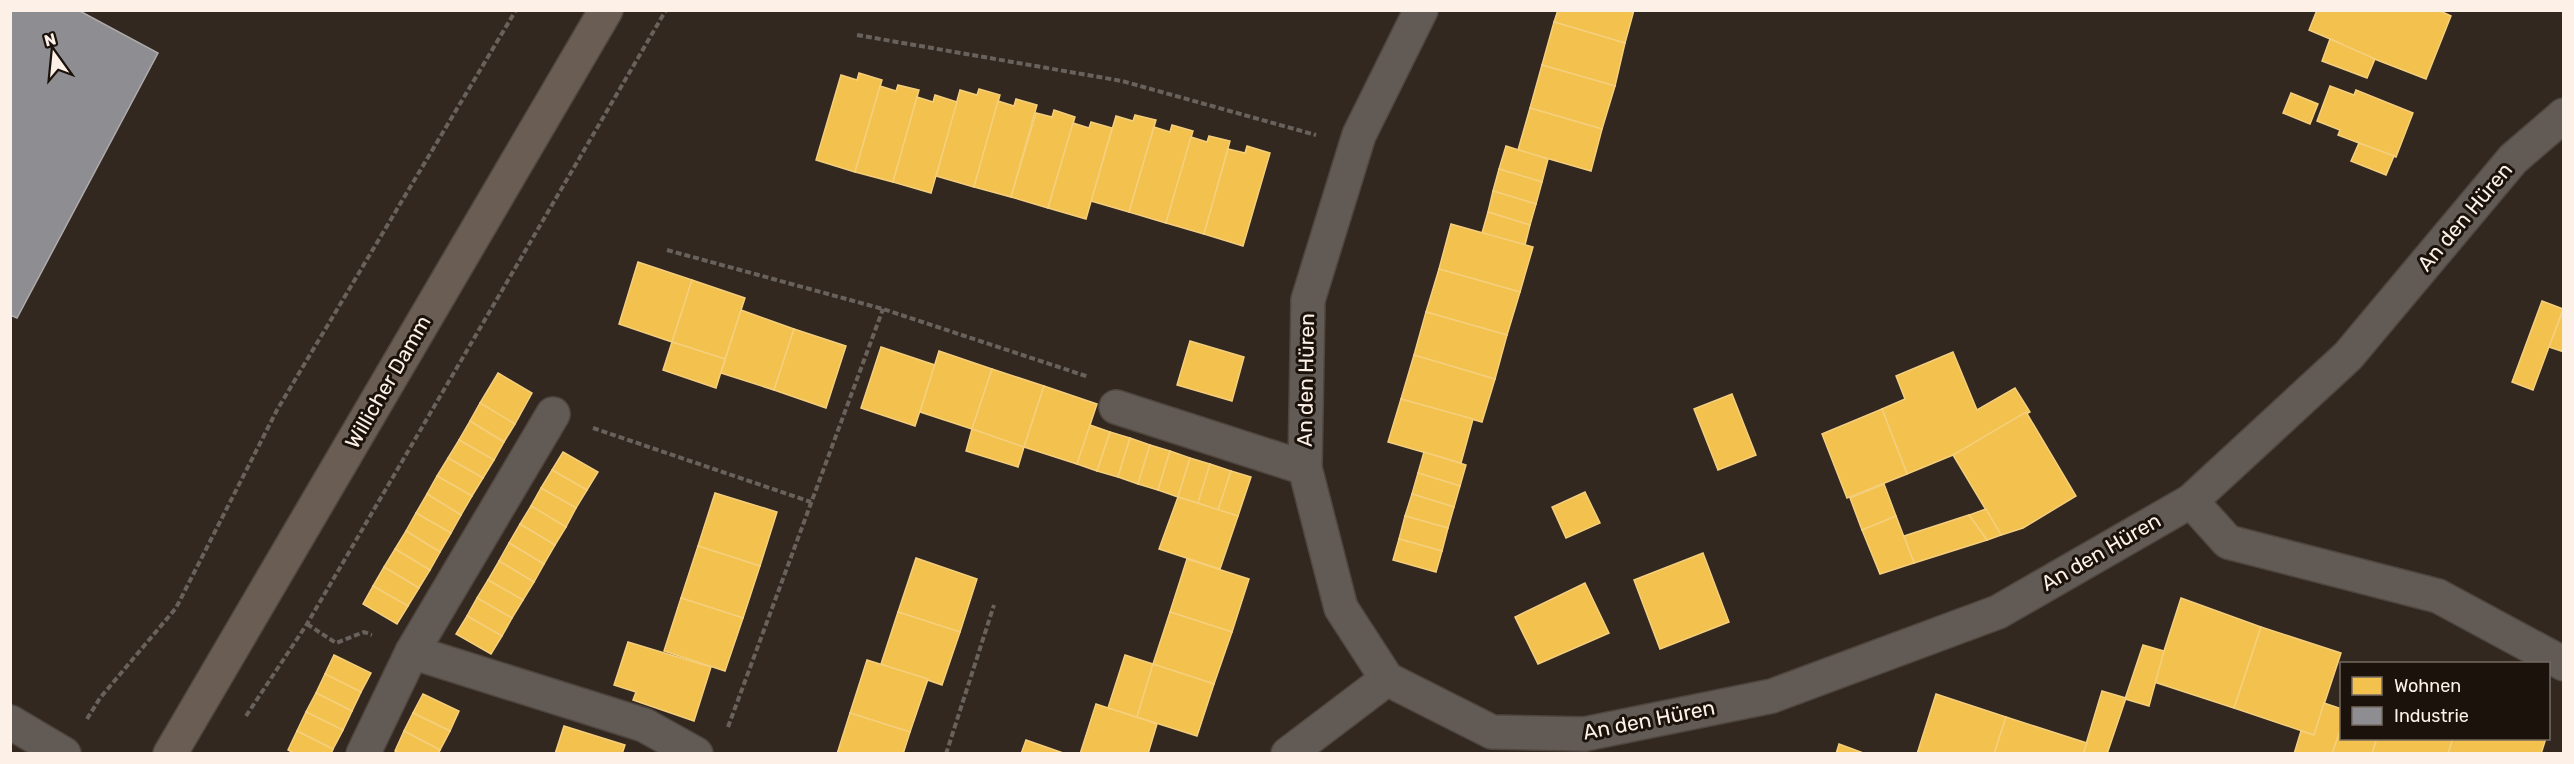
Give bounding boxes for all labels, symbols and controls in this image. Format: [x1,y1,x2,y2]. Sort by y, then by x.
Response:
north arrow [24,24,84,84]
text: N [42,29,58,51]
street label: An den Hüren [2412,157,2517,276]
street label: Willicher Damm [339,311,436,453]
street label: An den Hüren [1292,313,1319,447]
street label: An den Hüren [2036,507,2165,596]
legend [2340,662,2550,740]
text: Wohnen [2394,675,2461,697]
street label: An den Hüren [1581,694,1717,745]
text: Industrie [2394,705,2469,727]

